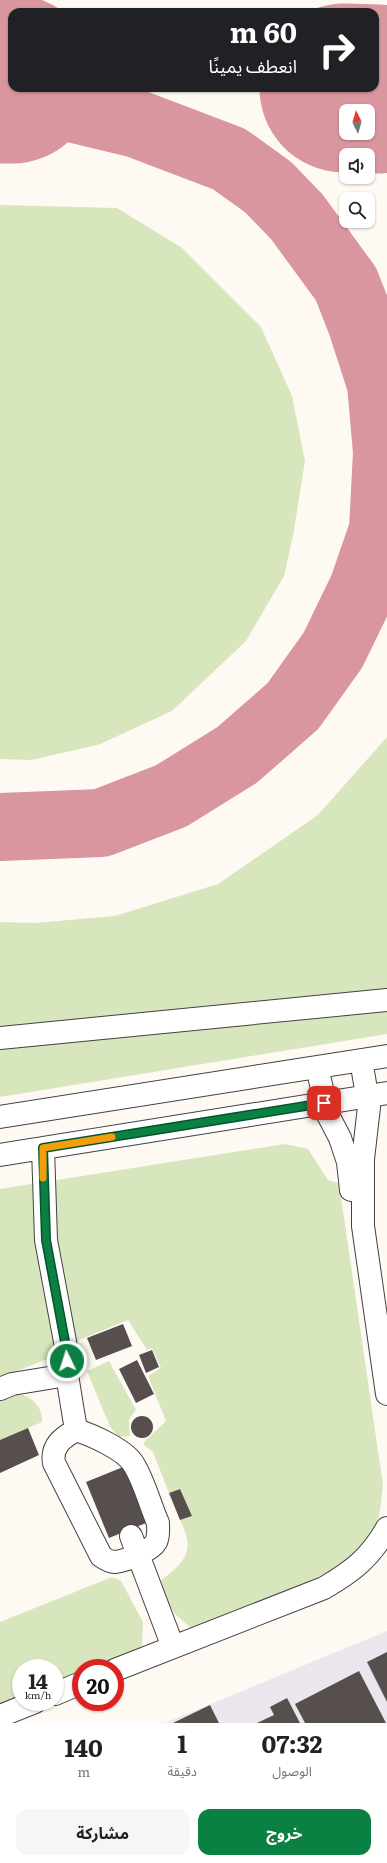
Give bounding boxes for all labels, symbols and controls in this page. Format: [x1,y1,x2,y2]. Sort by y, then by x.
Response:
text: 60 m [230,10,297,52]
icon: right [311,24,363,76]
text: انعطف يمينًا [208,52,297,79]
north arrow [339,104,375,140]
map controls [339,104,375,228]
button: sound [339,148,375,184]
button: search [339,192,375,228]
pin [307,1086,341,1120]
icon: arrive [313,1092,335,1114]
position arrow [46,1340,88,1382]
speed limit sign: 20 [72,1659,124,1711]
text: 14 [28,1665,48,1695]
text: km/h [25,1687,51,1702]
text: 1 [177,1725,187,1760]
text: 07:32 [262,1725,322,1760]
text: 140 [65,1729,103,1764]
text: دقيقة [167,1761,197,1780]
text: الوصول [272,1761,312,1780]
text: m [77,1762,90,1781]
button: مشاركة [16,1809,190,1855]
button: خروج [198,1809,371,1855]

